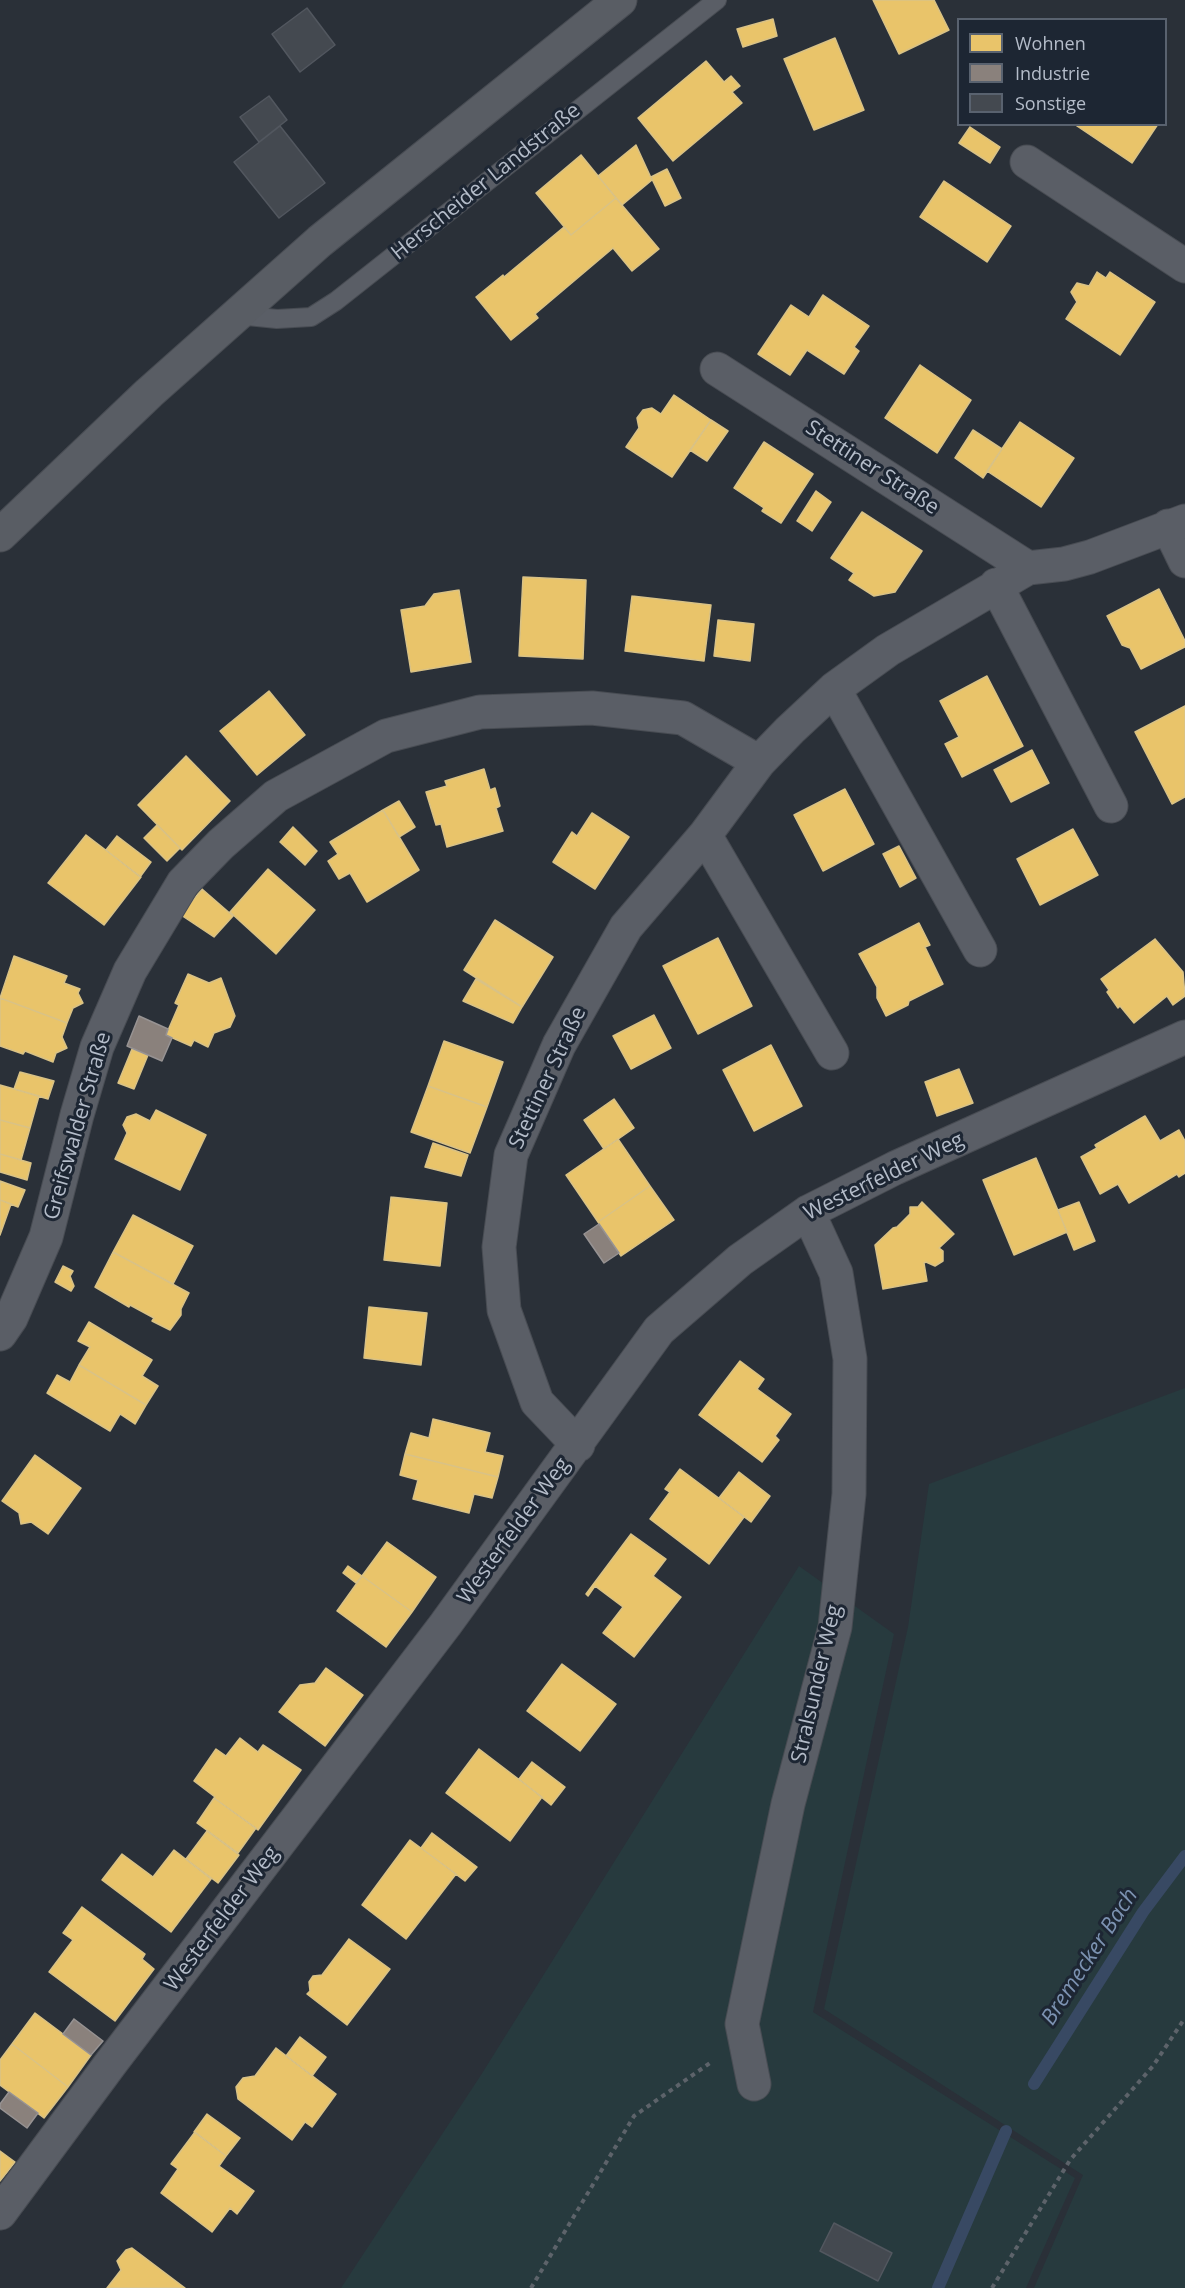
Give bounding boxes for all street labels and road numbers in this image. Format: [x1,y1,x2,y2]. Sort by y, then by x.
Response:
street label: Herscheider Landstraße [387,98,585,266]
street label: Stettiner Straße [801,416,943,520]
street label: Stettiner Straße [504,1003,592,1153]
street label: Greifswalder Straße [39,1029,117,1223]
street label: Westerfelder Weg [800,1127,968,1227]
street label: Westerfelder Weg [453,1453,575,1609]
street label: Stralsunder Weg [787,1602,847,1766]
street label: Westerfelder Weg [159,1842,285,1996]

